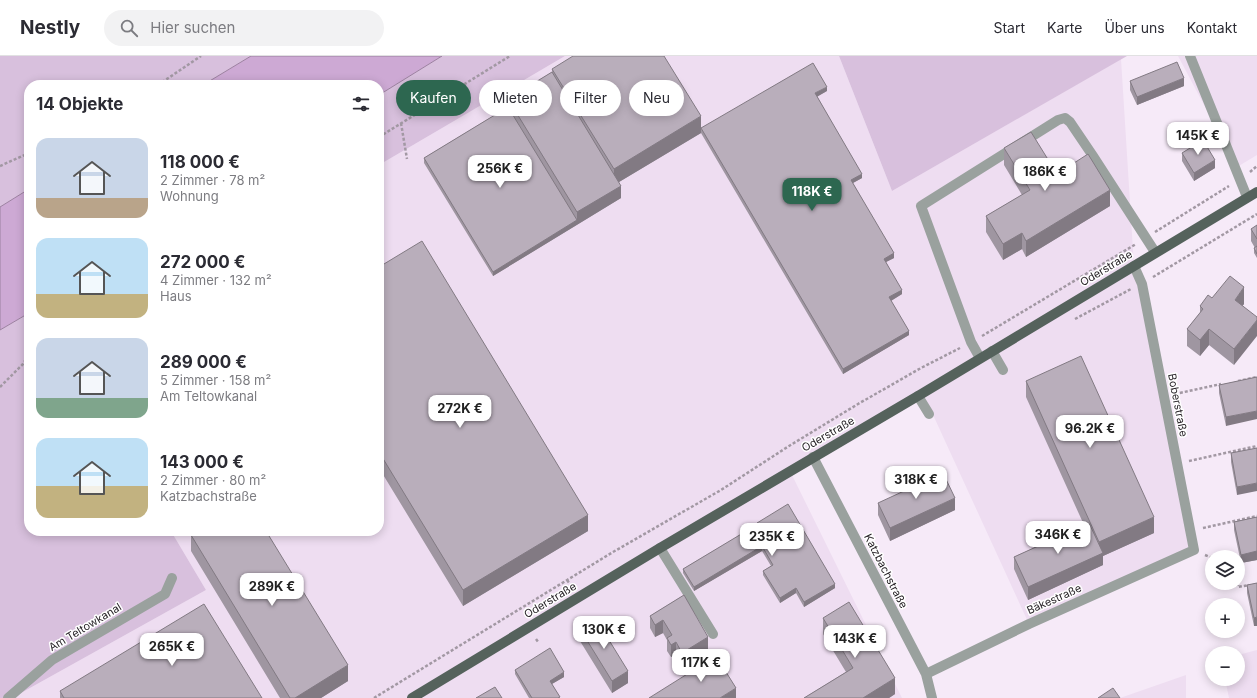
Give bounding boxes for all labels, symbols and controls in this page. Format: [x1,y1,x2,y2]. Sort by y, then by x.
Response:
search box [104,10,384,46]
text: Nestly [20,16,80,39]
icon: search [118,17,140,39]
text: Hier suchen [150,18,235,37]
text: Start [993,19,1025,36]
text: Karte [1047,19,1082,36]
text: Über uns [1104,19,1165,36]
text: Kontakt [1187,19,1237,36]
chip: Kaufen [396,80,471,116]
chip: Mieten [479,80,552,116]
chip: Filter [560,80,621,116]
chip: Neu [629,80,684,116]
icon: filters [350,93,372,115]
text: 14 Objekte [36,94,123,114]
pin: 145K € [1165,122,1231,156]
text: 145K € [1176,127,1220,143]
text: 118 000 € [160,152,240,172]
icon: home [68,154,116,202]
pin: 256K € [467,155,533,189]
pin: 186K € [1012,158,1078,192]
text: 256K € [477,160,523,176]
text: 186K € [1023,163,1067,179]
text: 2 Zimmer · 78 m² [160,172,265,188]
pin: 118K € [779,178,845,212]
text: 118K € [792,183,833,199]
text: Wohnung [160,188,219,204]
street label: Oderstraße [1077,247,1135,289]
text: 272 000 € [160,252,245,272]
icon: home [68,254,116,302]
text: 4 Zimmer · 132 m² [160,272,272,288]
text: Haus [160,288,192,304]
text: 289 000 € [160,352,247,372]
icon: home [68,354,116,402]
text: 5 Zimmer · 158 m² [160,372,271,388]
street label: Boberstraße [1165,372,1191,438]
text: Am Teltowkanal [160,388,257,404]
pin: 272K € [427,395,493,429]
text: 272K € [437,400,483,416]
street label: Oderstraße [799,413,857,455]
pin: 96.2K € [1053,415,1127,449]
text: 96.2K € [1065,420,1115,436]
text: 143 000 € [160,452,244,472]
icon: home [68,454,116,502]
pin: 318K € [883,466,949,500]
text: 318K € [894,471,938,487]
text: 2 Zimmer · 80 m² [160,472,266,488]
text: Katzbachstraße [160,488,257,504]
pin: 346K € [1025,521,1091,555]
pin: 235K € [739,523,805,557]
text: 346K € [1035,526,1081,542]
text: 235K € [749,528,795,544]
street label: Katzbachstraße [861,531,911,611]
map controls [1205,550,1245,686]
button: layers [1205,550,1245,590]
pin: 289K € [239,573,305,607]
text: 289K € [249,578,295,594]
street label: Oderstraße [521,579,579,621]
street label: Bäkestraße [1024,581,1084,617]
button: + [1205,598,1245,638]
street label: Am Teltowkanal [46,600,124,654]
pin: 130K € [571,616,637,650]
text: 130K € [582,621,626,637]
pin: 143K € [822,625,888,659]
text: 143K € [833,630,877,646]
pin: 265K € [139,633,205,667]
text: 265K € [149,638,195,654]
button: − [1205,646,1245,686]
pin: 117K € [668,649,734,683]
text: 117K € [681,654,721,670]

